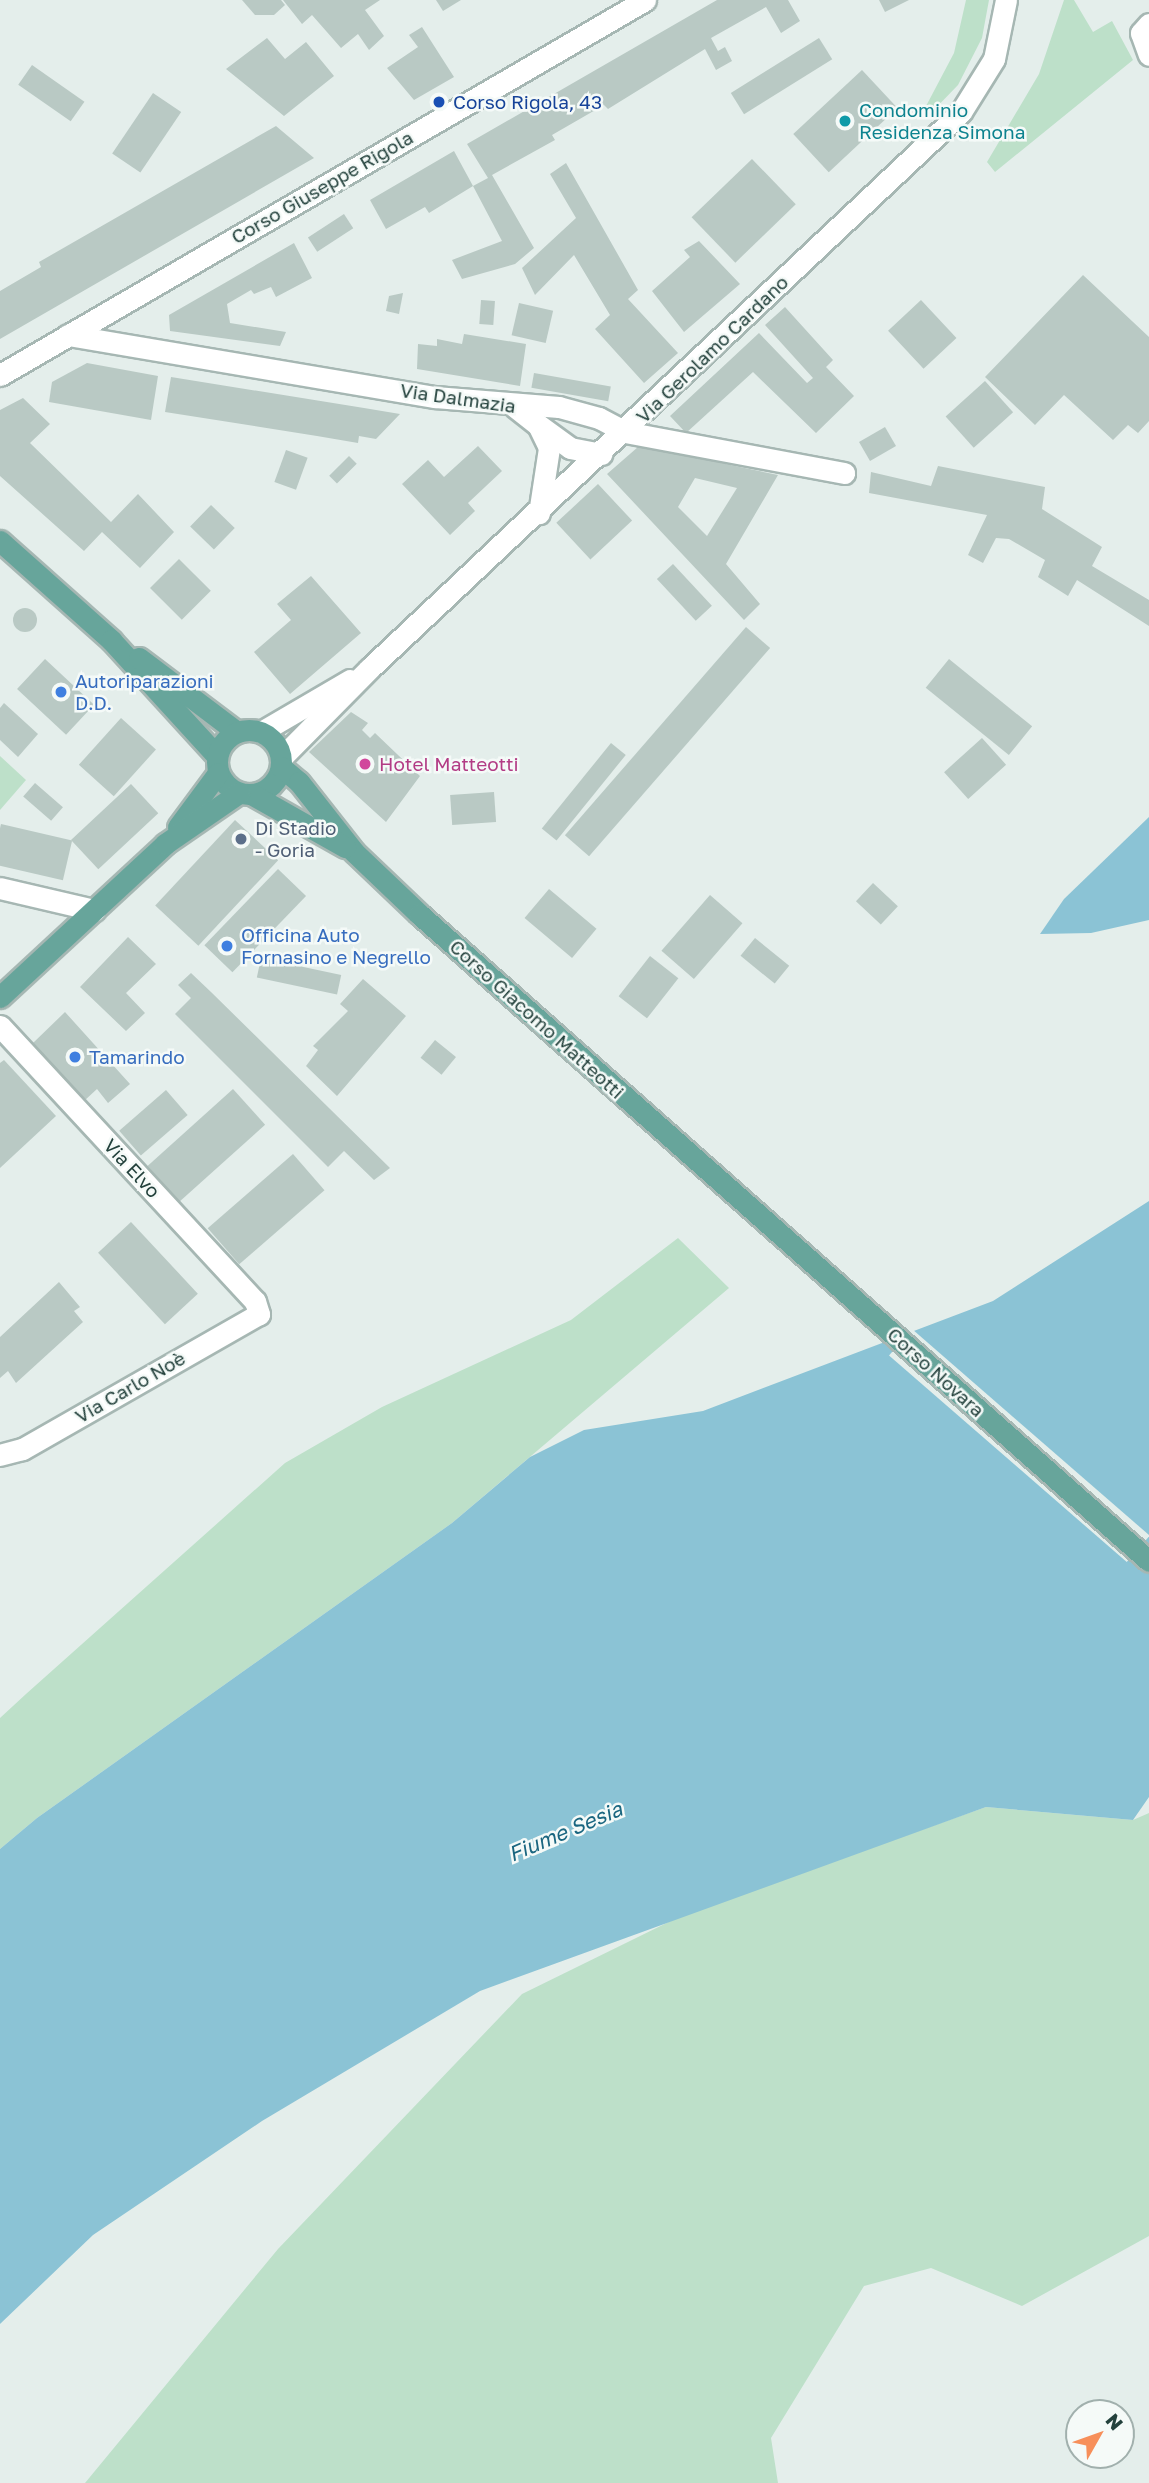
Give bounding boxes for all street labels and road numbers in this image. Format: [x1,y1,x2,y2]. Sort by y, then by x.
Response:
street label: Corso Giuseppe Rigola [227,126,417,248]
street label: Via Gerolamo Cardano [631,270,793,428]
street label: Via Dalmazia [399,379,517,417]
street label: Corso Giacomo Matteotti [445,935,629,1103]
street label: Via Elvo [99,1134,165,1202]
street label: Corso Novara [883,1323,989,1421]
street label: Via Carlo Noè [71,1346,189,1428]

